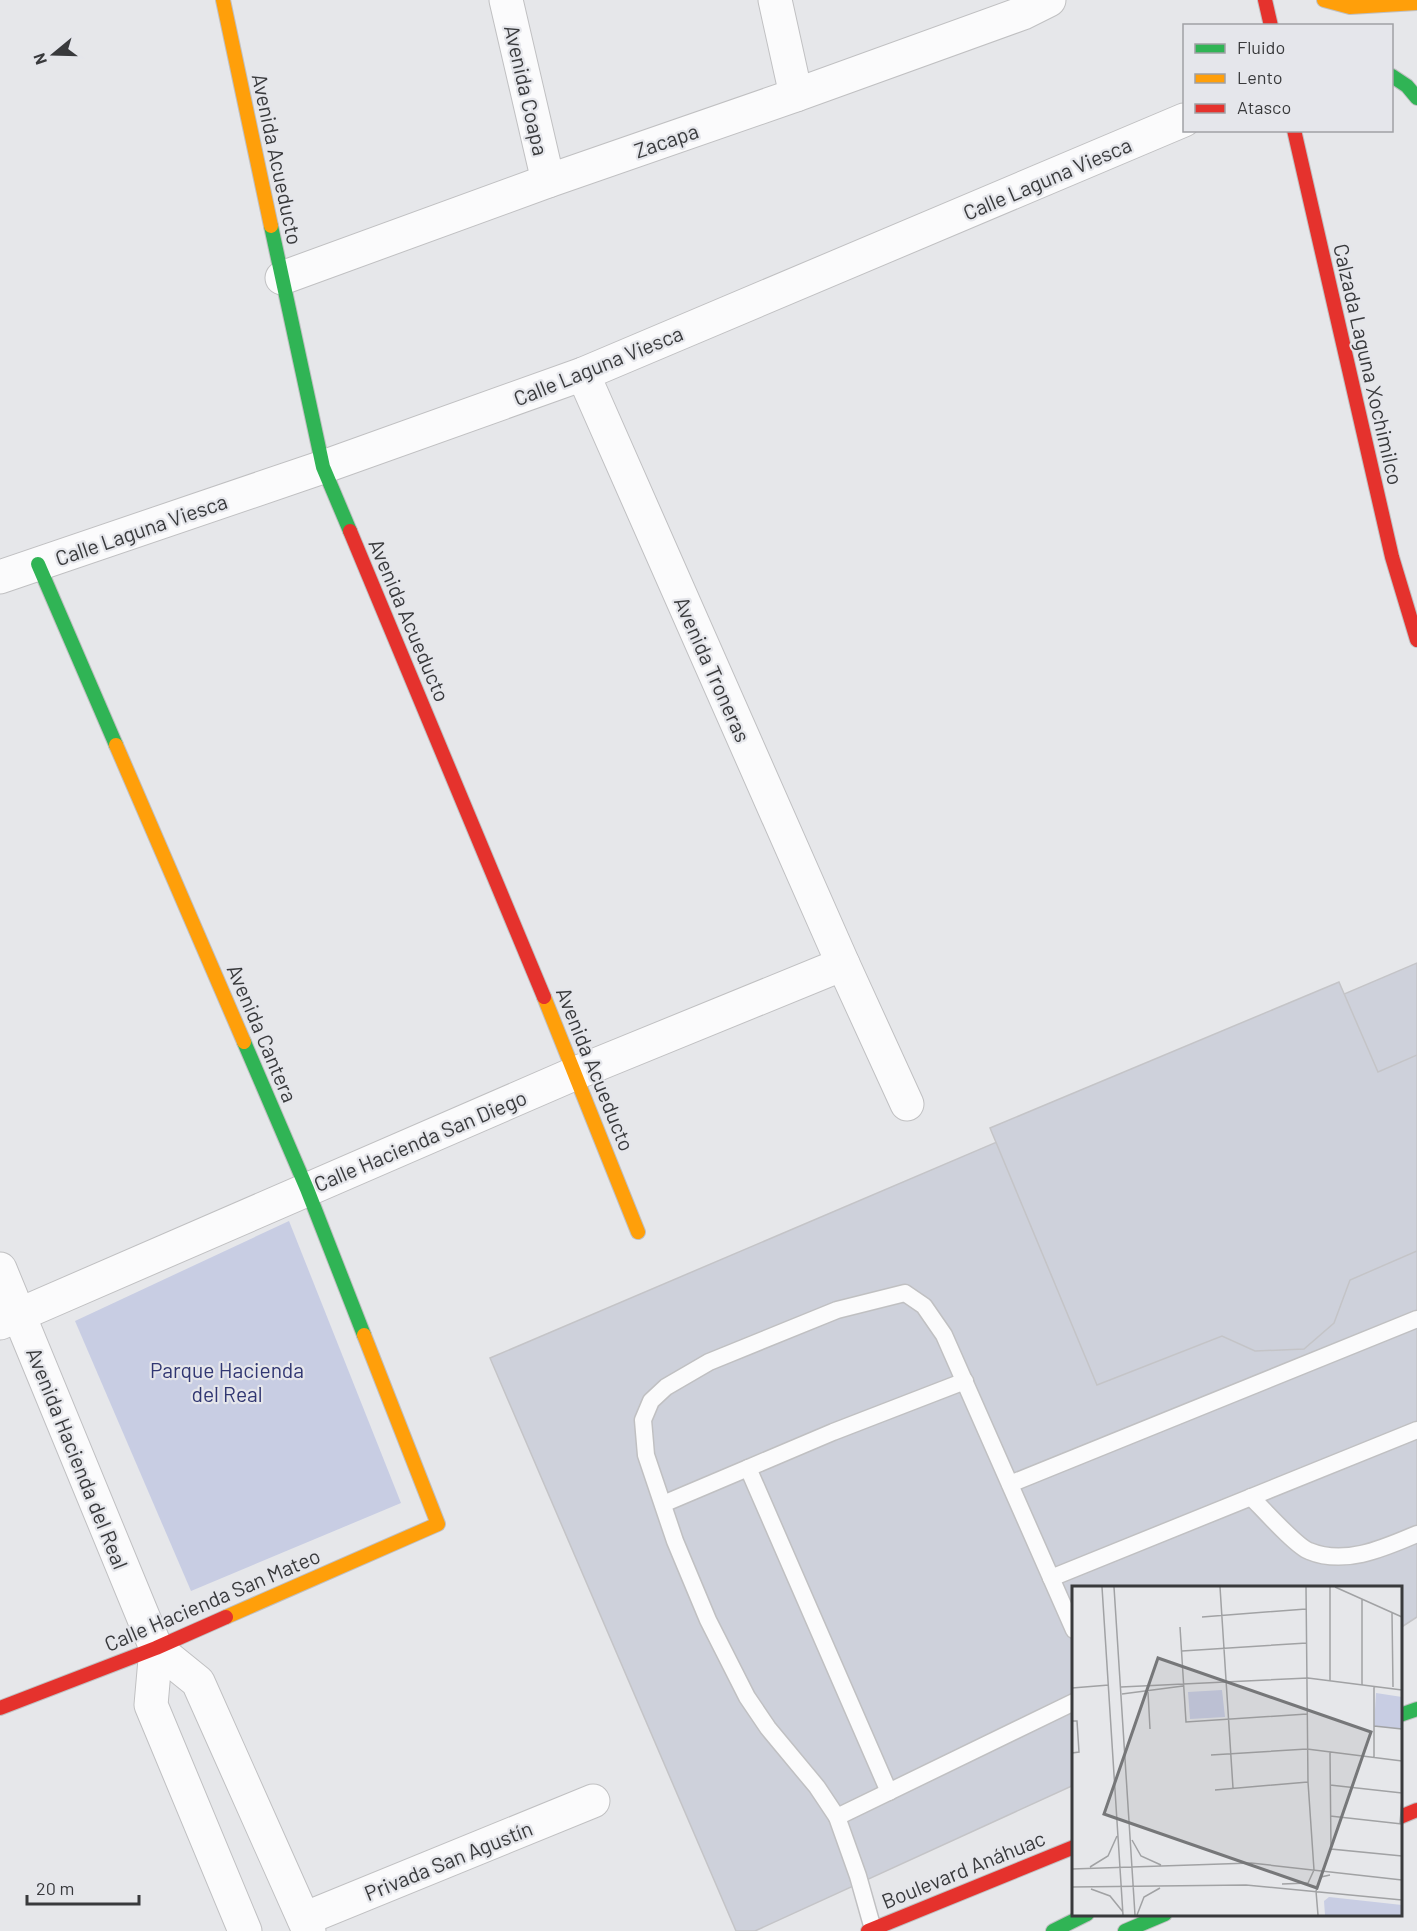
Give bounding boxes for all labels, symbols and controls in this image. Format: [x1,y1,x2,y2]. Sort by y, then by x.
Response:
street label: Avenida Coapa [500,22,554,158]
north arrow [24,24,84,84]
legend [1183,24,1393,132]
text: Fluido [1237,36,1285,58]
text: N [29,51,50,67]
text: Lento [1237,66,1283,88]
street label: Avenida Acueducto [248,71,308,247]
text: Atasco [1237,96,1291,118]
street label: Zacapa [631,117,701,163]
street label: Calle Laguna Viesca [959,131,1135,225]
street label: Calzada Laguna Xochimilco [1329,241,1409,487]
street label: Calle Laguna Viesca [510,320,686,410]
street label: Calle Laguna Viesca [52,488,230,570]
street label: Avenida Acueducto [364,535,456,705]
street label: Avenida Troneras [670,592,756,746]
street label: Avenida Cantera [223,960,303,1106]
street label: Avenida Acueducto [552,984,640,1154]
street label: Calle Hacienda San Diego [310,1084,530,1196]
street label: Avenida Hacienda del Real [22,1344,134,1572]
park label: Parque Hacienda del Real [150,1357,304,1406]
street label: Calle Hacienda San Mateo [100,1542,324,1656]
inset map [1072,1586,1402,1916]
street label: Privada San Agustín [360,1815,536,1905]
street label: Boulevard Anáhuac [878,1825,1048,1913]
scale bar [27,1868,140,1906]
text: 20 m [36,1877,74,1899]

